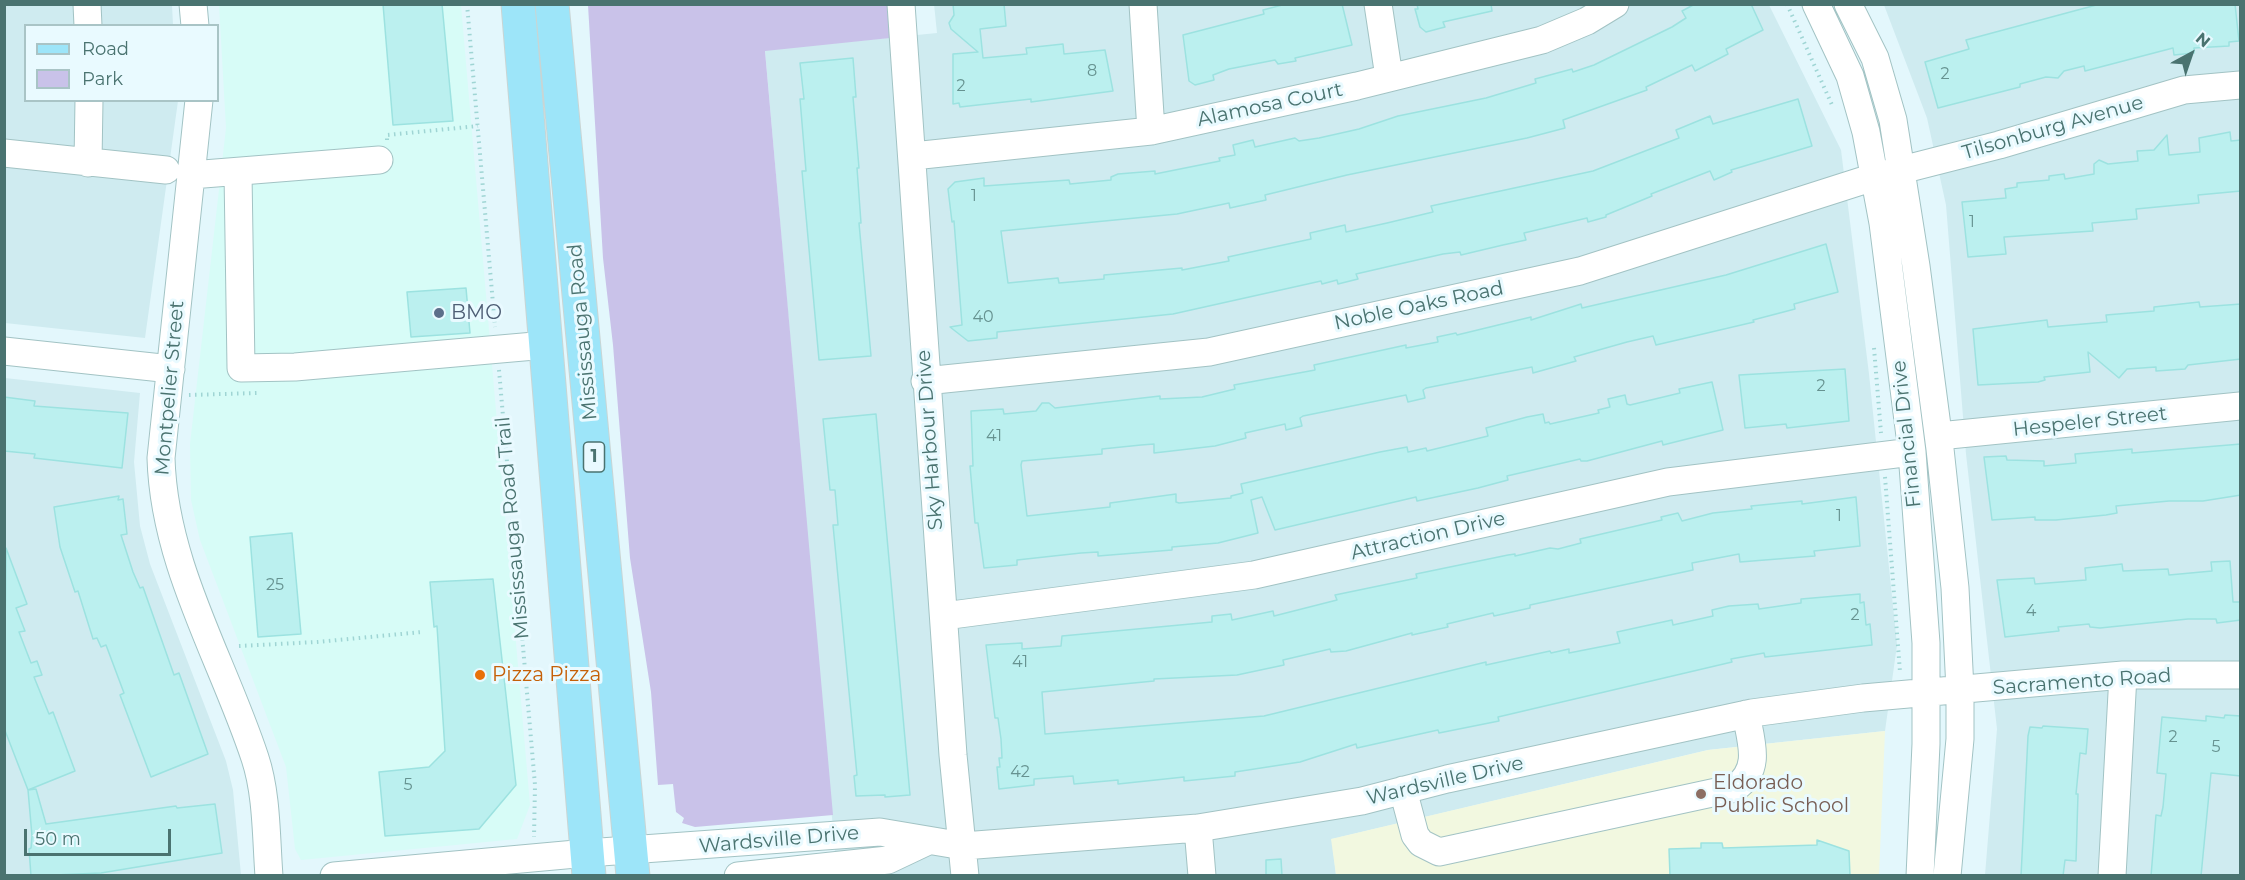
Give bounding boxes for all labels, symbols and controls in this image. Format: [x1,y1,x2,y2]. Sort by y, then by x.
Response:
legend [24,24,219,102]
north arrow [2161,24,2221,84]
text: N [2192,28,2214,51]
text: Road [82,38,129,60]
house number: 8 [1087,61,1097,81]
house number: 2 [1940,64,1950,84]
text: Park [82,68,123,90]
house number: 2 [956,76,966,96]
street label: Alamosa Court [1195,78,1345,132]
street label: Tilsonburg Avenue [1960,91,2146,165]
house number: 1 [971,186,977,206]
house number: 1 [1969,212,1975,232]
street label: Mississauga Road [563,243,603,421]
street label: Noble Oaks Road [1332,276,1506,336]
street label: Montpelier Street [150,300,190,476]
place label: BMO [451,301,502,325]
marker: BMO [432,306,446,320]
house number: 40 [972,307,994,327]
street label: Sky Harbour Drive [912,349,948,531]
street label: Financial Drive [1887,359,1927,509]
house number: 2 [1816,376,1826,396]
street label: Hespeler Street [2012,402,2168,442]
street label: Mississauga Road Trail [491,416,535,640]
house number: 41 [986,426,1002,446]
road number: 1 [584,442,604,472]
house number: 1 [1836,506,1842,526]
street label: Attraction Drive [1348,507,1508,565]
house number: 25 [266,575,284,595]
house number: 4 [2026,601,2036,621]
house number: 2 [1850,605,1860,625]
house number: 41 [1012,652,1028,672]
place label: Pizza Pizza [492,663,601,687]
street label: Sacramento Road [1992,664,2172,700]
marker: Pizza Pizza [473,668,487,682]
house number: 2 [2168,727,2178,747]
house number: 5 [2211,737,2221,757]
street label: Wardsville Drive [1364,751,1526,811]
house number: 42 [1010,762,1030,782]
place label: Eldorado Public School [1713,771,1849,818]
house number: 5 [403,775,413,795]
marker: Eldorado Public School [1694,787,1708,801]
scale bar [27,817,174,855]
street label: Wardsville Drive [698,821,860,859]
text: 50 m [35,828,81,850]

